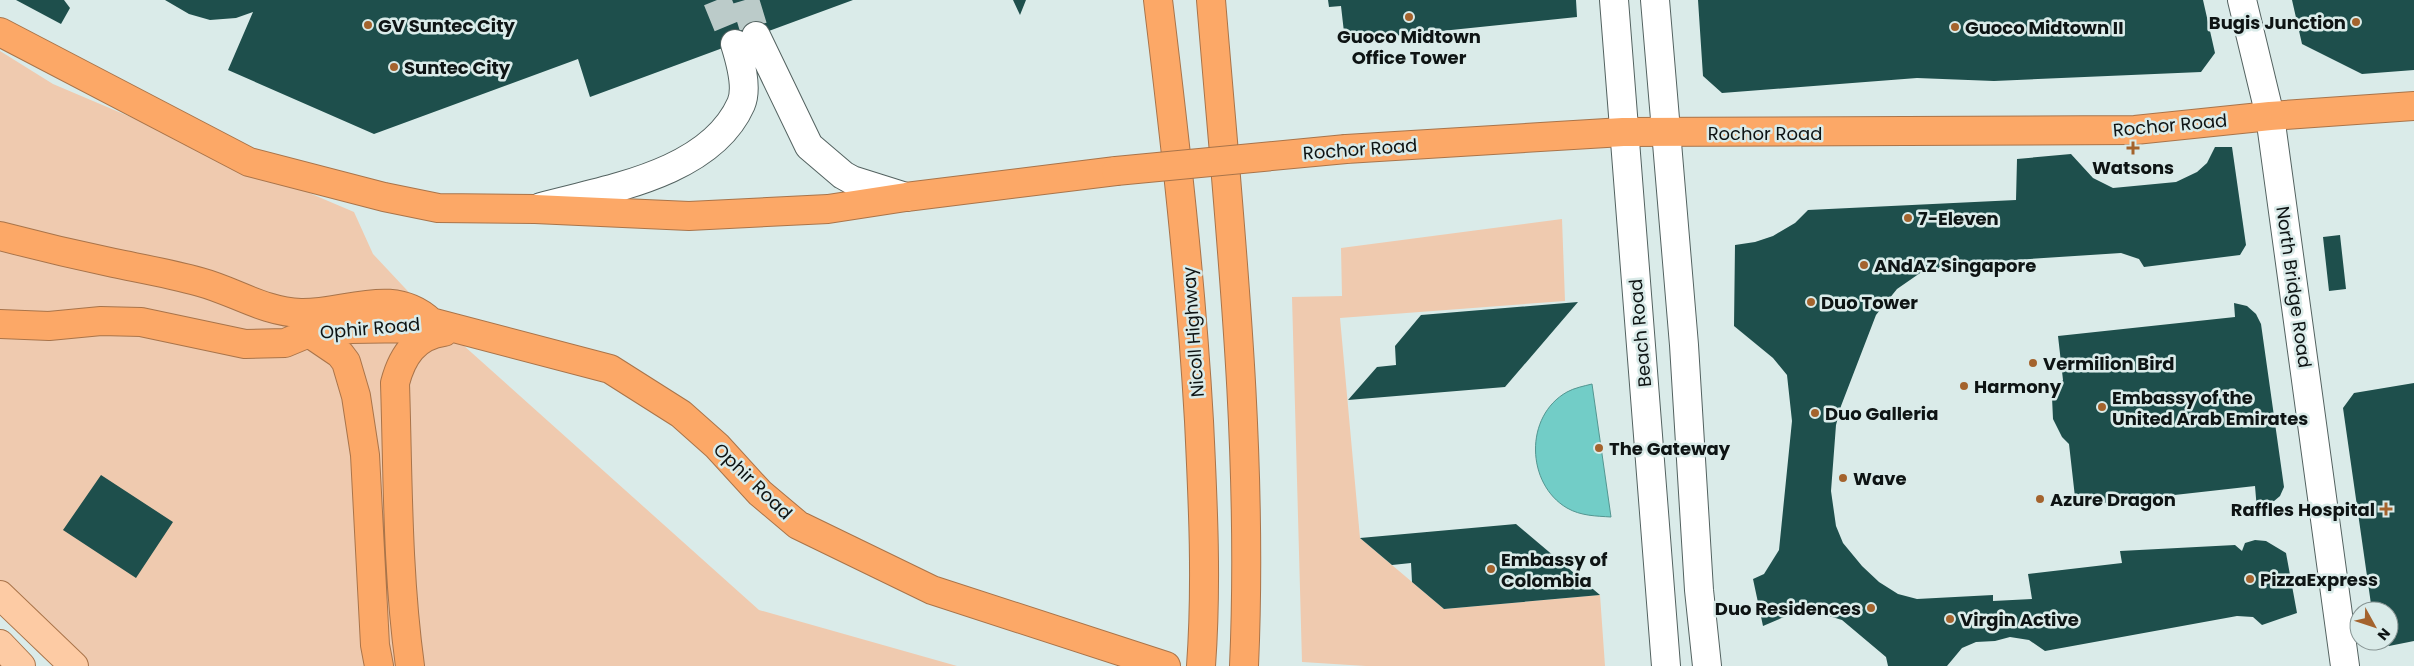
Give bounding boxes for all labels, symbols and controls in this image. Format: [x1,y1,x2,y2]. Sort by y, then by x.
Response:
place label: Bugis Junction [2209,10,2346,35]
marker: Guoco Midtown Office Tower [1403,11,1415,23]
place label: GV Suntec City [378,13,515,38]
place label: Guoco Midtown II [1965,15,2123,40]
marker: Bugis Junction [2350,16,2362,28]
marker: GV Suntec City [362,19,374,31]
marker: Guoco Midtown II [1949,21,1961,33]
place label: Guoco Midtown Office Tower [1337,24,1481,70]
place label: Suntec City [404,55,511,80]
marker: Suntec City [388,61,400,73]
street label: Rochor Road [2112,108,2228,142]
street label: Rochor Road [1708,121,1822,146]
street label: Rochor Road [1302,133,1418,165]
marker: Watsons [2127,142,2139,154]
place label: Watsons [2092,155,2174,180]
street label: North Bridge Road [2270,205,2318,369]
place label: 7-Eleven [1918,206,1999,231]
marker: 7-Eleven [1902,212,1914,224]
place label: ANdAZ Singapore [1874,253,2036,278]
marker: ANdAZ Singapore [1858,259,1870,271]
street label: Nicoll Highway [1176,266,1210,398]
street label: Beach Road [1623,278,1657,388]
place label: Duo Tower [1821,290,1918,315]
marker: Duo Tower [1805,296,1817,308]
street label: Ophir Road [319,311,421,345]
place label: Vermilion Bird [2043,351,2174,376]
marker: Vermilion Bird [2027,357,2039,369]
place label: Harmony [1974,374,2062,399]
marker: Harmony [1958,380,1970,392]
place label: Embassy of the United Arab Emirates [2112,385,2308,431]
place label: Duo Galleria [1825,401,1938,426]
marker: Embassy of the United Arab Emirates [2096,401,2108,413]
marker: Duo Galleria [1809,407,1821,419]
place label: The Gateway [1609,436,1731,461]
street label: Ophir Road [708,437,798,525]
marker: The Gateway [1593,442,1605,454]
place label: Wave [1853,466,1907,491]
marker: Wave [1837,472,1849,484]
place label: Azure Dragon [2050,487,2176,512]
marker: Azure Dragon [2034,493,2046,505]
place label: Raffles Hospital [2231,497,2375,522]
marker: Raffles Hospital [2379,502,2393,516]
place label: Embassy of Colombia [1501,547,1608,593]
marker: Embassy of Colombia [1485,563,1497,575]
place label: PizzaExpress [2260,567,2378,592]
marker: PizzaExpress [2244,573,2256,585]
place label: Duo Residences [1715,596,1861,621]
north arrow [2349,601,2399,651]
marker: Duo Residences [1865,602,1877,614]
place label: Virgin Active [1960,607,2079,632]
marker: Virgin Active [1944,613,1956,625]
text: N [2373,624,2395,645]

